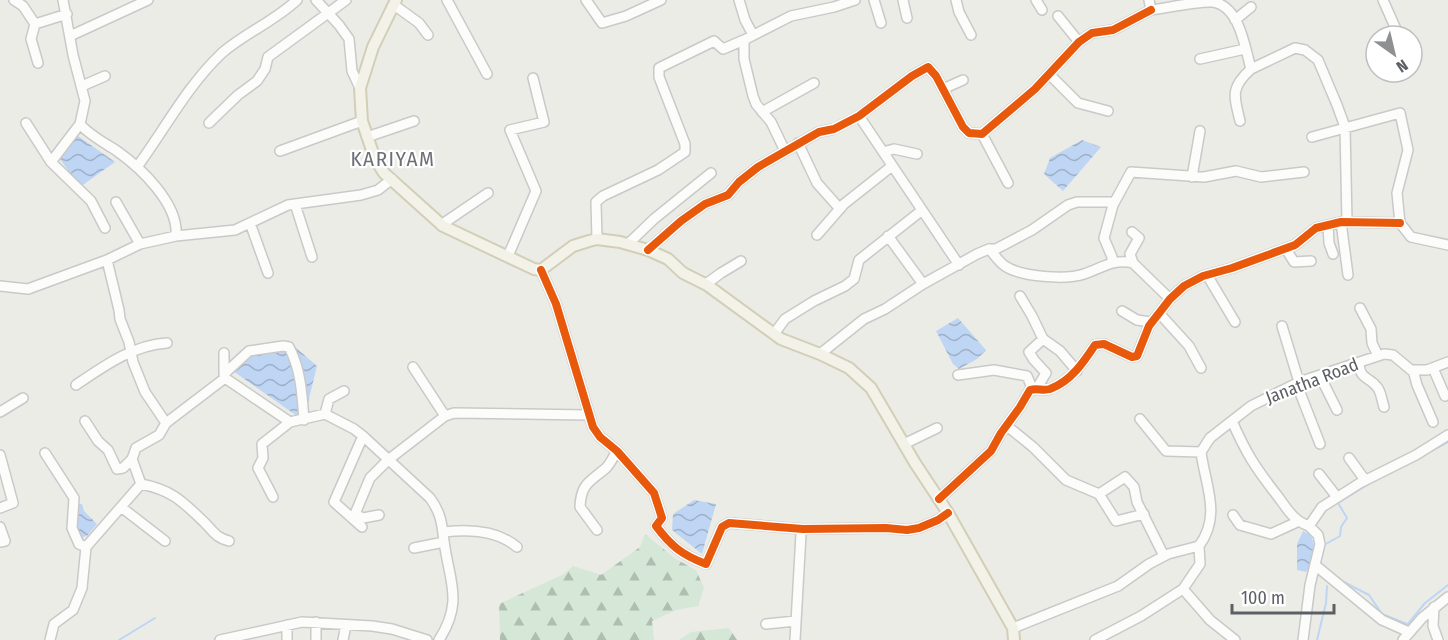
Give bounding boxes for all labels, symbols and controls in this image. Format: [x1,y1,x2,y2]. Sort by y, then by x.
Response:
north arrow [1364,24,1424,84]
text: N [1393,55,1411,77]
district label: KARIYAM [350,146,436,172]
street label: Janatha Road [1262,353,1362,409]
scale bar [1232,577,1334,615]
text: 100 m [1241,587,1285,609]

